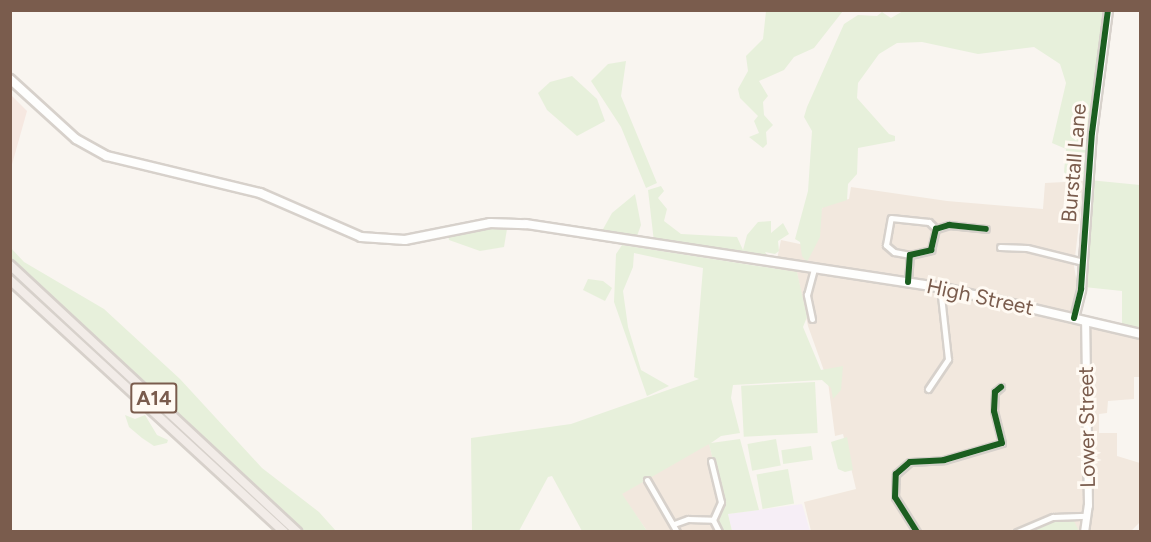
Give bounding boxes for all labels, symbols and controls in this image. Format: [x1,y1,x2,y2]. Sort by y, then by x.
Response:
street label: Burstall Lane [1056,102,1092,224]
street label: High Street [924,273,1036,321]
street label: Lower Street [1073,366,1101,488]
road number: A14 [130,381,178,415]

